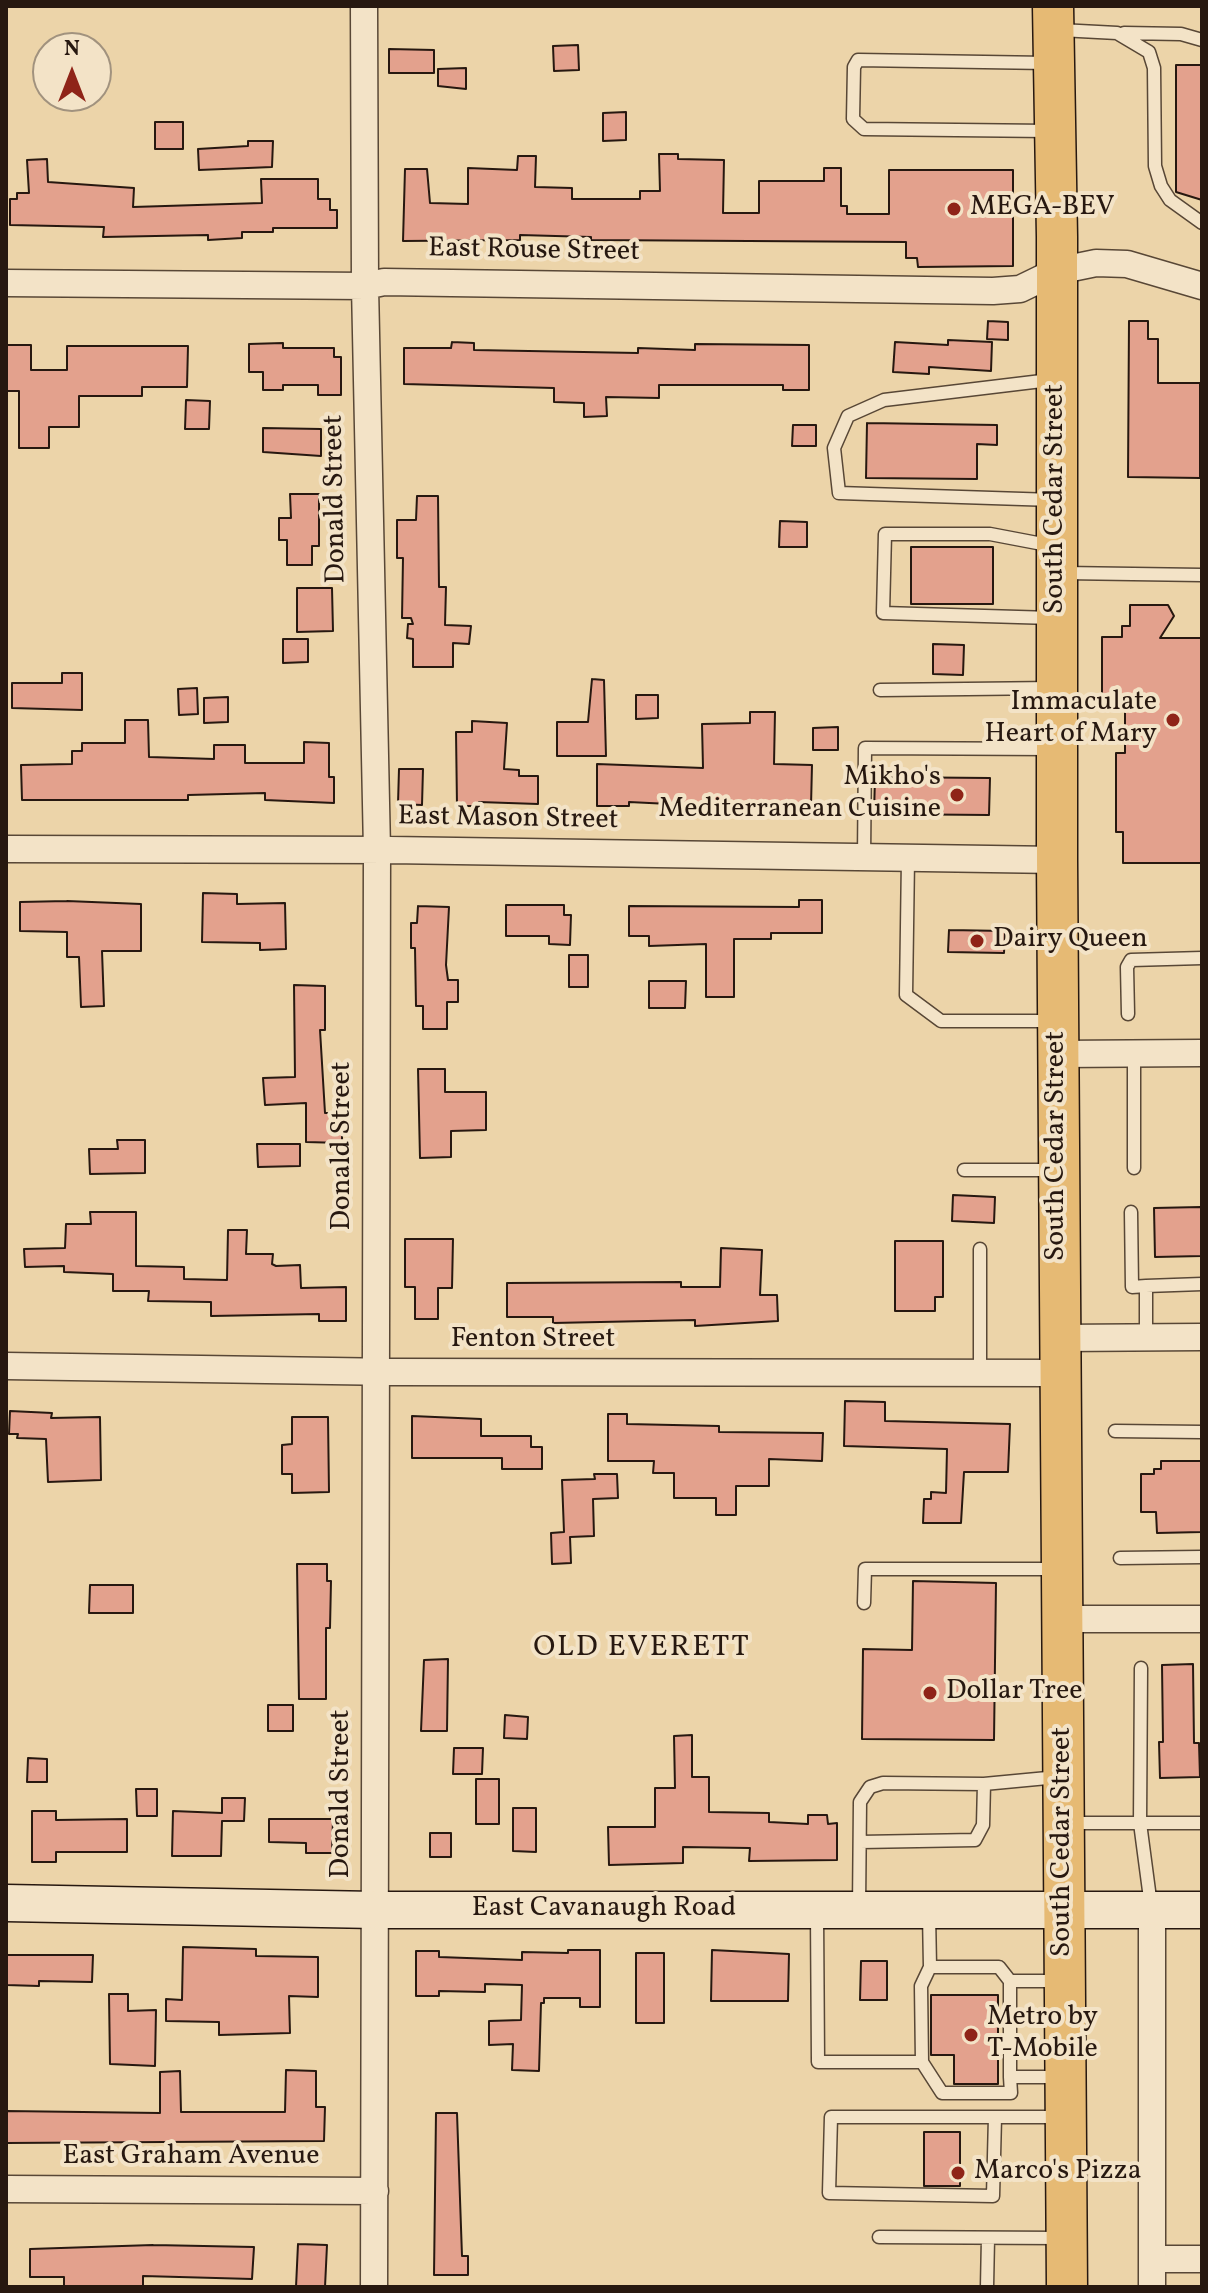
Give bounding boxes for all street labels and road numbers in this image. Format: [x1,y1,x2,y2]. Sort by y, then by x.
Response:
street label: East Rouse Street [428,233,640,271]
street label: South Cedar Street [1040,384,1074,614]
street label: Donald Street [319,414,355,584]
street label: East Mason Street [397,801,619,839]
street label: South Cedar Street [1041,1031,1075,1261]
street label: Donald Street [327,1061,361,1231]
street label: Fenton Street [451,1324,615,1358]
street label: Donald Street [326,1709,360,1879]
street label: South Cedar Street [1047,1727,1081,1957]
street label: East Cavanaugh Road [472,1893,736,1927]
street label: East Graham Avenue [63,2141,319,2175]

